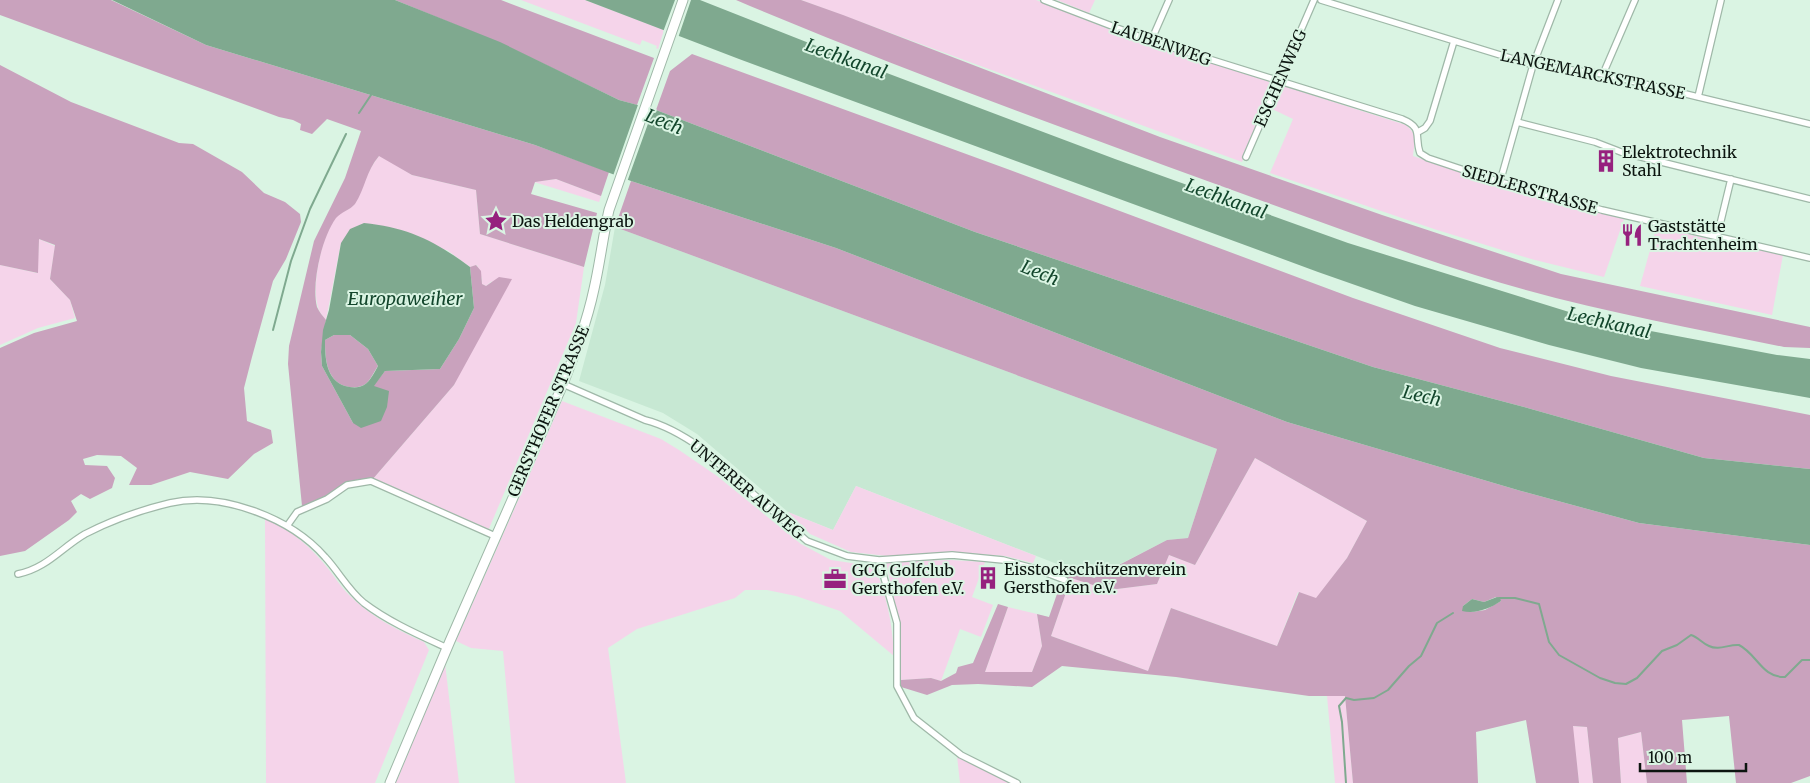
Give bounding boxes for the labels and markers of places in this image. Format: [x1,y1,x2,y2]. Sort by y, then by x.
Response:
place label: Elektrotechnik Stahl [1622,142,1738,180]
building icon: Elektrotechnik Stahl [1593,148,1619,174]
place icon: Das Heldengrab [483,208,509,234]
place label: Das Heldengrab [512,211,634,231]
place label: Gaststätte Trachtenheim [1648,216,1758,254]
restaurant icon: Gaststätte Trachtenheim [1619,222,1645,248]
place label: Eisstockschützenverein Gersthofen e.V. [1004,559,1187,597]
place label: GCG Golfclub Gersthofen e.V. [852,560,965,598]
building icon: Eisstockschützenverein Gersthofen e.V. [975,565,1001,591]
office icon: GCG Golfclub Gersthofen e.V. [822,566,848,592]

